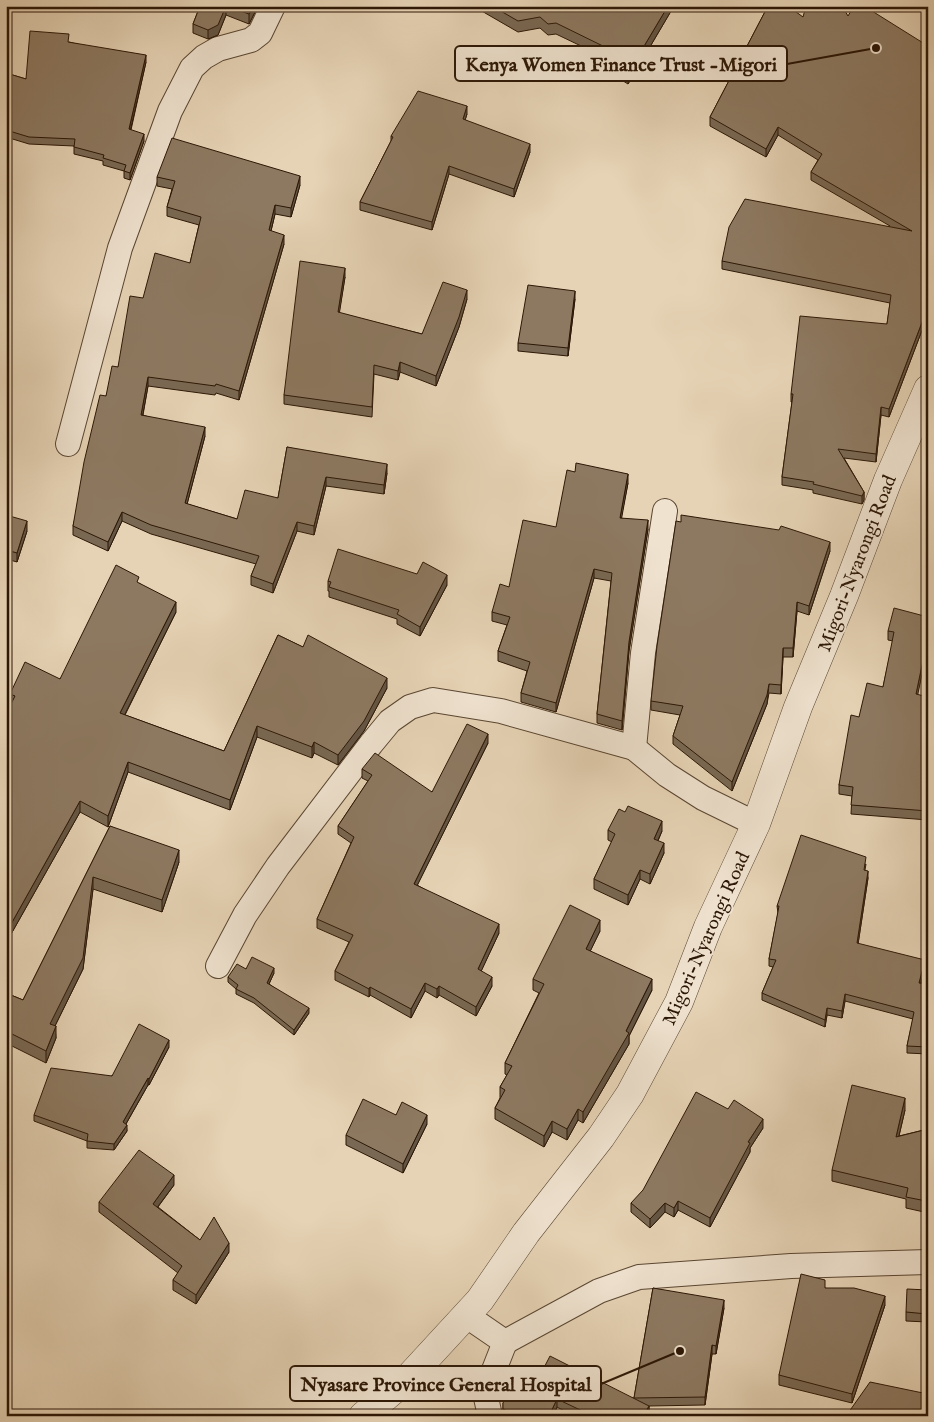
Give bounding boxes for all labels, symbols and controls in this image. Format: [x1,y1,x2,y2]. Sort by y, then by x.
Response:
callout: Kenya Women Finance Trust -Migori [455,46,787,81]
text: Kenya Women Finance Trust -Migori [465,53,778,78]
street label: Migori-Nyarongi Road [813,471,903,656]
street label: Migori-Nyarongi Road [658,847,756,1029]
callout: Nyasare Province General Hospital [290,1366,601,1401]
text: Nyasare Province General Hospital [300,1373,592,1398]

